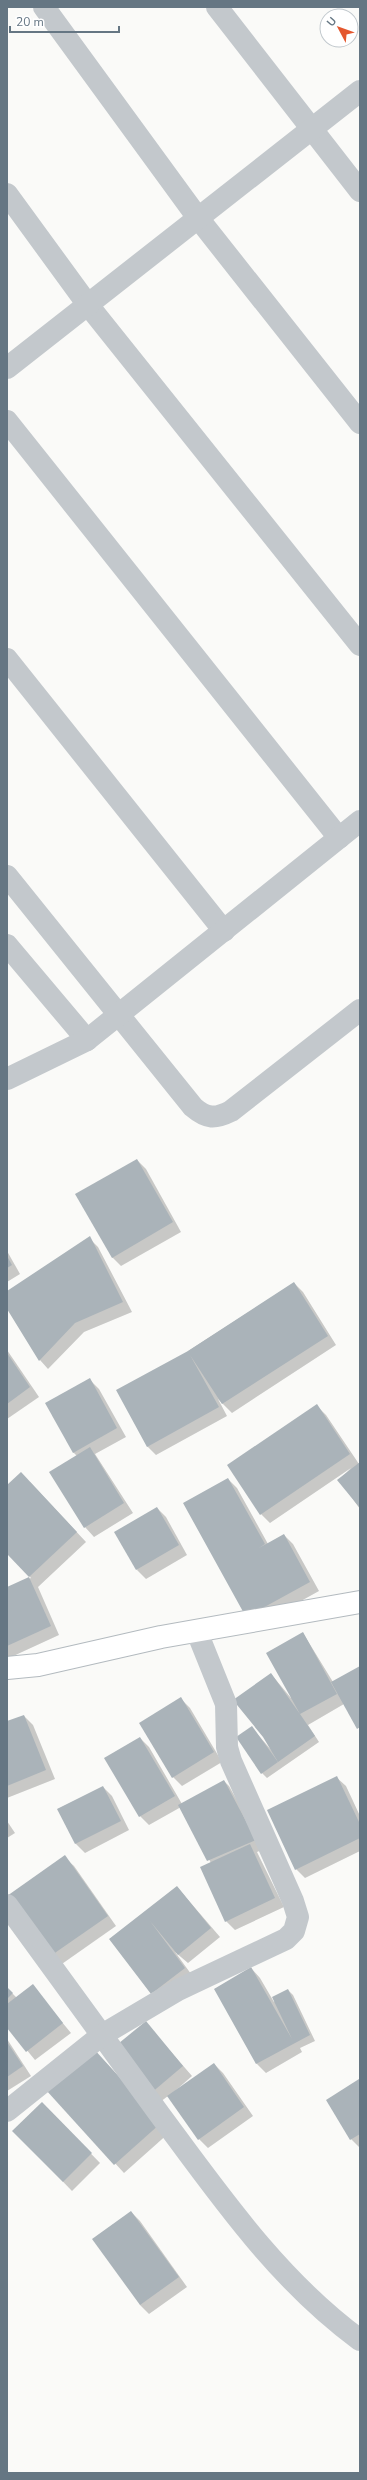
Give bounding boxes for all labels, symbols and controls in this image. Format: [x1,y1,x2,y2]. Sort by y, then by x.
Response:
scale bar [10,8,119,34]
north arrow [319,8,359,48]
text: 20 m [16,14,44,30]
text: U [324,14,340,30]

